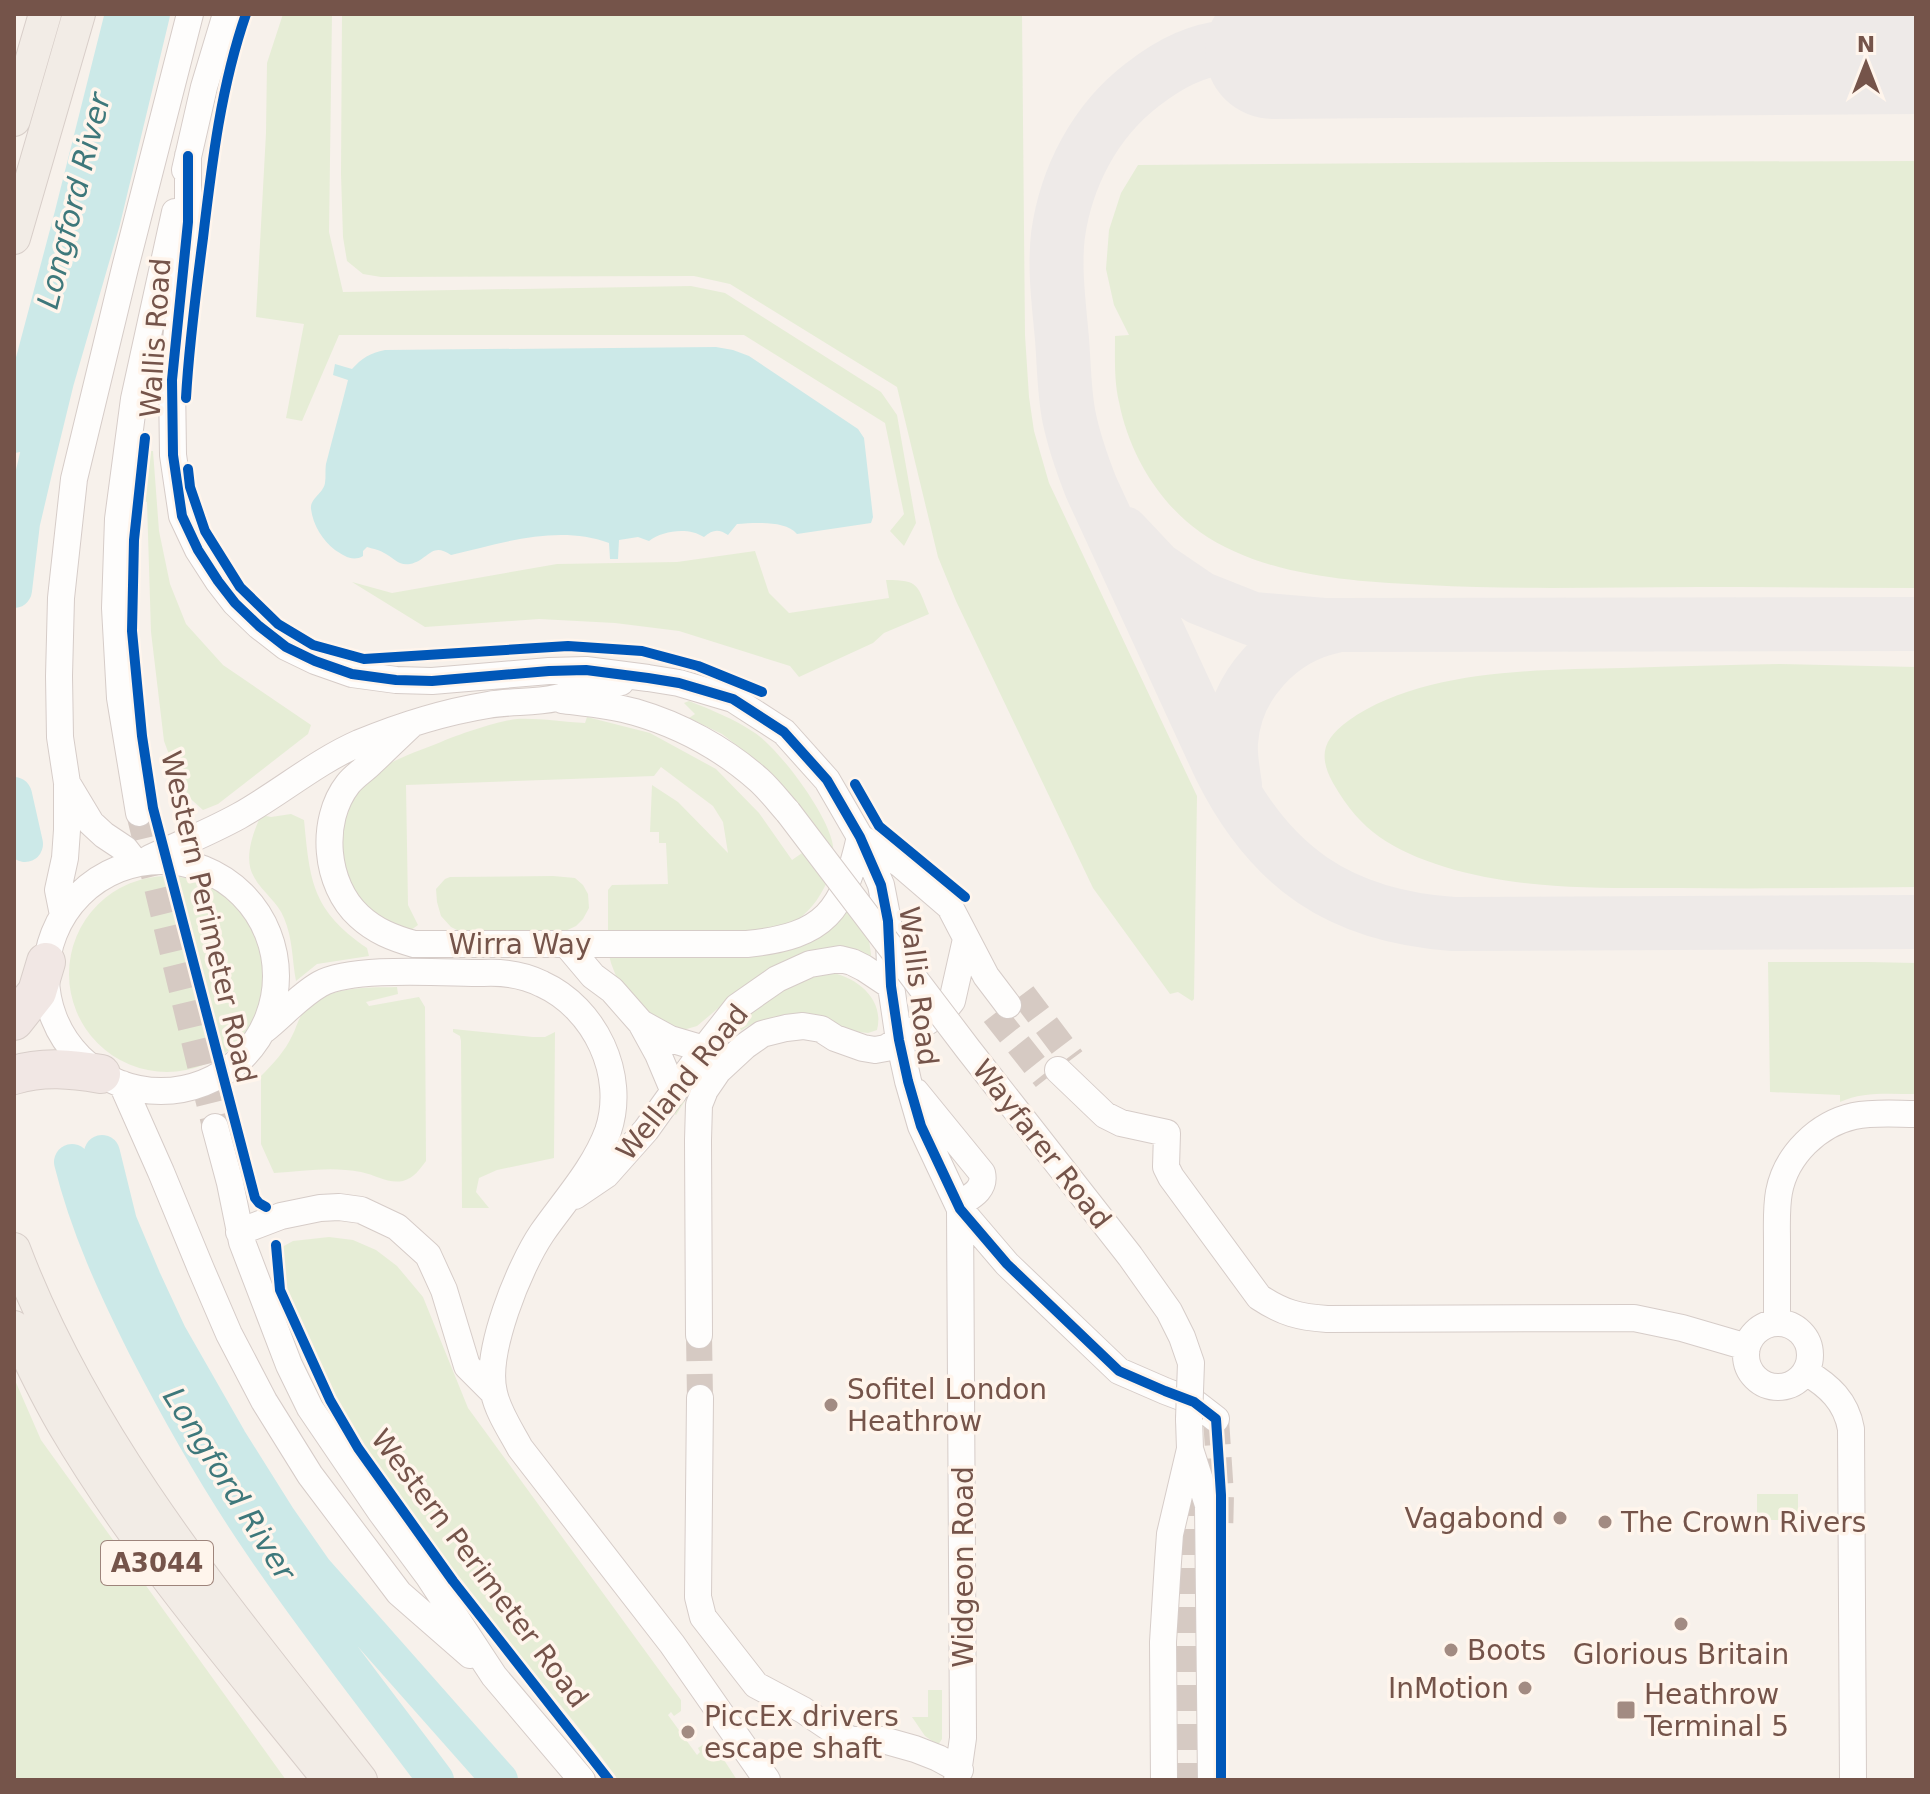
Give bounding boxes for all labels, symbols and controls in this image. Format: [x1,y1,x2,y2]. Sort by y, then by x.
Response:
north arrow [1826,24,1906,104]
text: N [1857,32,1875,57]
water label: Longford River [30,88,118,312]
street label: Wallis Road [133,257,178,419]
street label: Western Perimeter Road [154,748,263,1086]
street label: Wallis Road [892,905,945,1068]
street label: Wirra Way [448,928,592,961]
street label: Welland Road [610,998,755,1167]
street label: Wayfarer Road [965,1053,1118,1235]
place label: Sofitel London Heathrow [847,1373,1047,1438]
water label: Longford River [156,1381,304,1588]
marker: Sofitel London Heathrow [822,1396,840,1414]
street label: Western Perimeter Road [364,1423,595,1714]
street label: Widgeon Road [947,1466,980,1668]
place label: Vagabond [1405,1502,1544,1535]
place label: The Crown Rivers [1620,1506,1866,1539]
marker: Vagabond [1551,1509,1569,1527]
marker: The Crown Rivers [1596,1513,1614,1531]
road number: A3044 [101,1541,213,1585]
marker: Glorious Britain [1672,1615,1690,1633]
place label: Boots [1467,1634,1546,1667]
place label: Glorious Britain [1573,1638,1789,1671]
marker: Boots [1442,1641,1460,1659]
place label: InMotion [1388,1672,1509,1705]
place label: Heathrow Terminal 5 [1643,1678,1789,1743]
marker: InMotion [1516,1679,1534,1697]
marker: Heathrow Terminal 5 [1615,1699,1637,1721]
place label: PiccEx drivers escape shaft [704,1700,899,1765]
marker: PiccEx drivers escape shaft [679,1723,697,1741]

